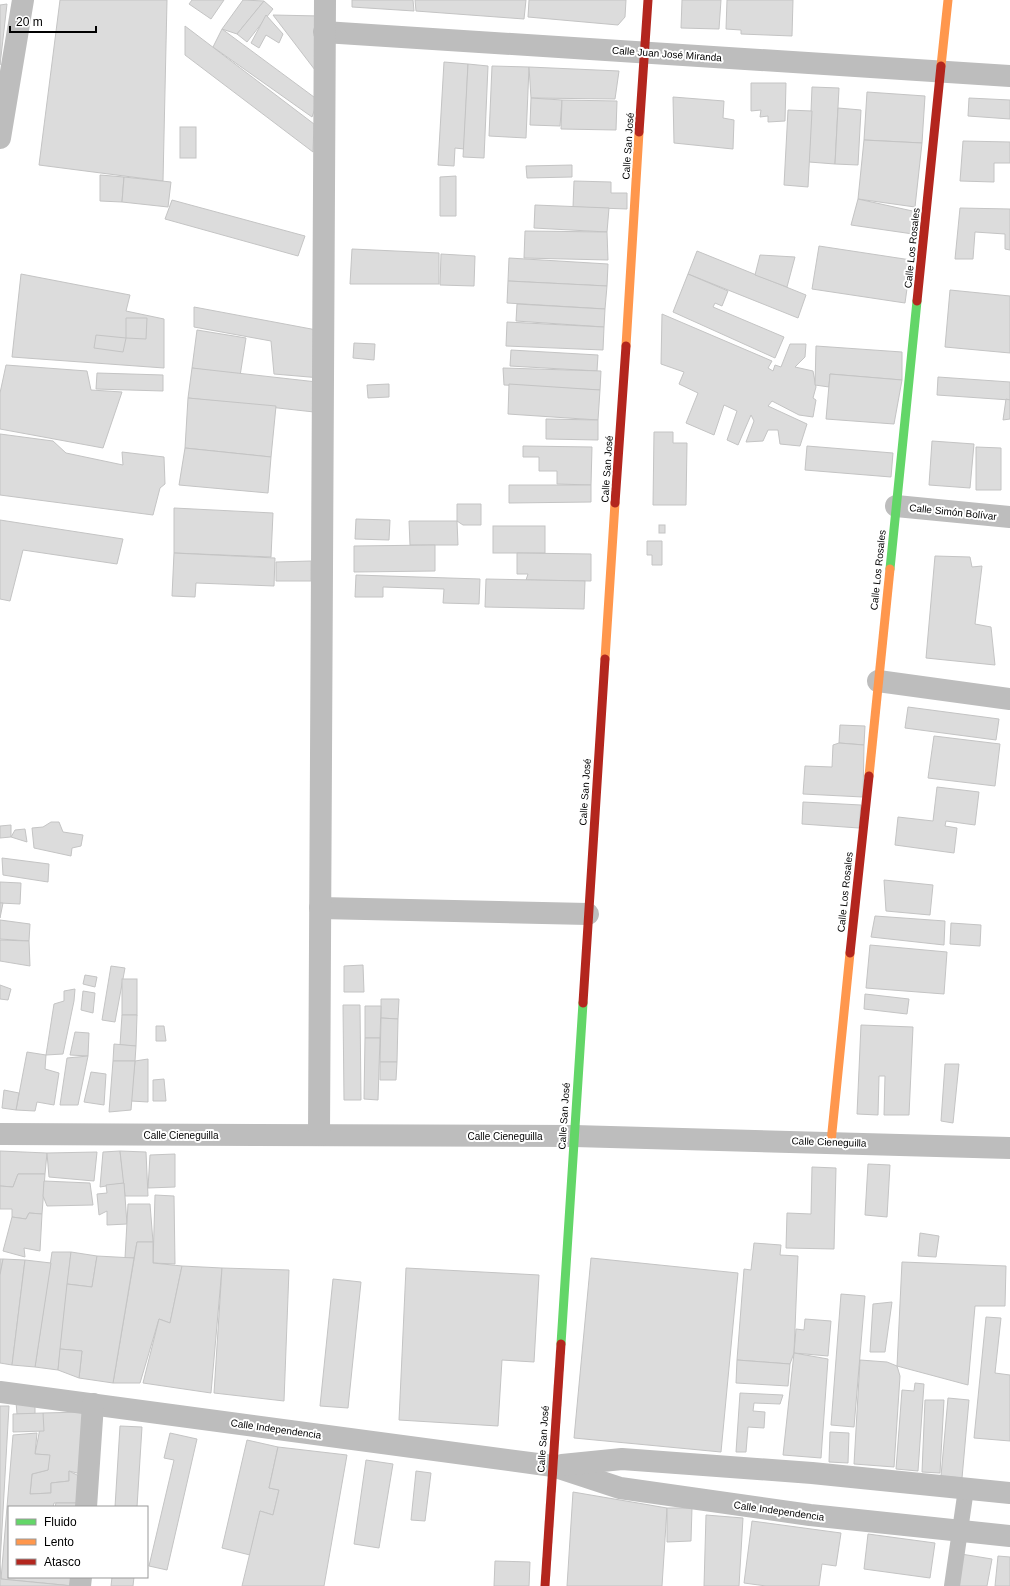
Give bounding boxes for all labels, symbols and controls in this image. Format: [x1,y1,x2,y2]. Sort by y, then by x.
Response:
scale bar [10,8,96,34]
text: 20 m [16,15,43,29]
street label: Calle Juan José Miranda [612,45,723,63]
street label: Calle San José [620,112,636,180]
street label: Calle Los Rosales [902,207,922,289]
street label: Calle San José [599,435,615,503]
street label: Calle Simón Bolívar [909,502,998,522]
street label: Calle Los Rosales [868,529,888,611]
street label: Calle San José [577,758,593,826]
street label: Calle Los Rosales [835,851,855,933]
street label: Calle San José [556,1082,572,1150]
street label: Calle Cieneguilla [143,1130,219,1141]
street label: Calle Cieneguilla [467,1131,543,1142]
street label: Calle Cieneguilla [791,1135,867,1149]
street label: Calle San José [535,1405,551,1473]
street label: Calle Independencia [230,1417,322,1441]
street label: Calle Independencia [733,1499,825,1523]
legend [8,1506,148,1578]
text: Fluido [44,1515,77,1529]
text: Lento [44,1535,74,1549]
text: Atasco [44,1555,81,1569]

